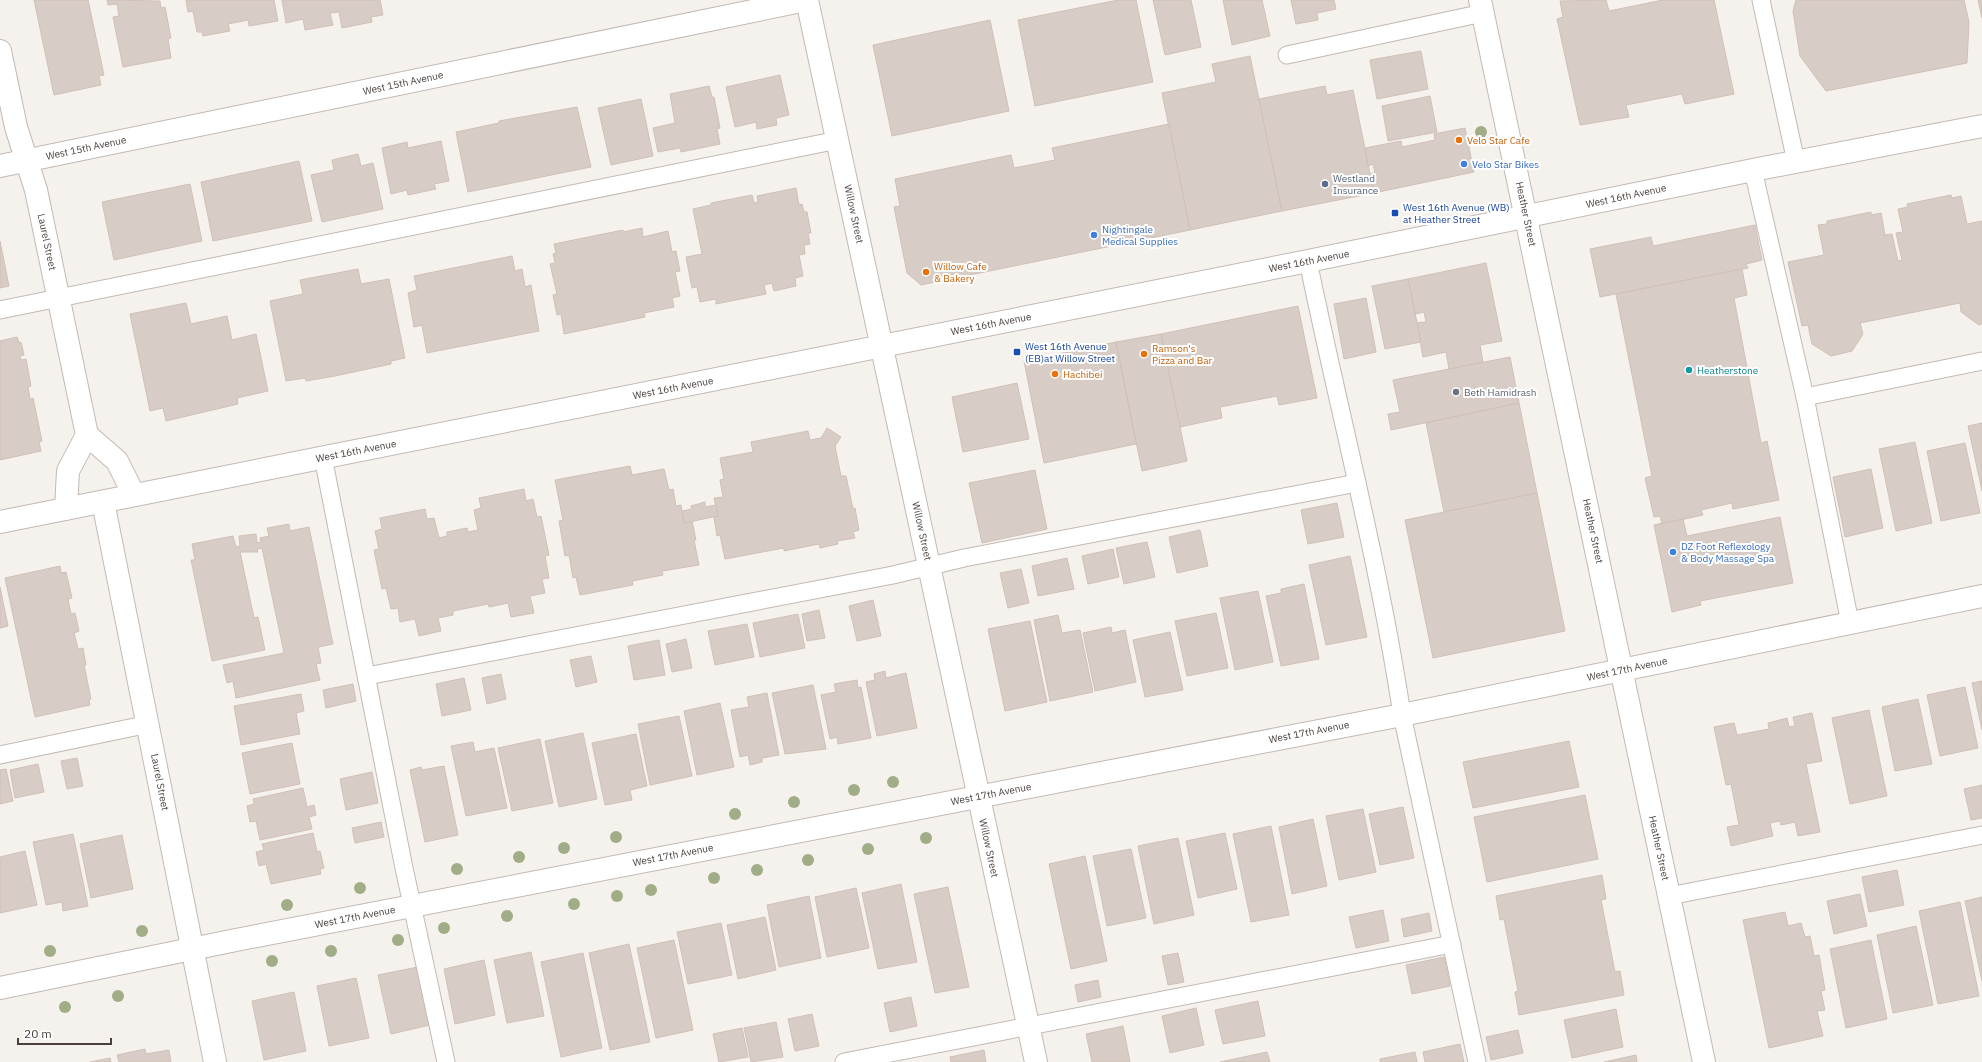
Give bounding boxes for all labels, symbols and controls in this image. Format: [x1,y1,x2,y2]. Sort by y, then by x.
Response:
street label: West 15th Avenue [362,68,445,98]
street label: West 15th Avenue [45,133,128,163]
place label: Velo Star Cafe [1467,134,1530,147]
marker: Velo Star Cafe [1454,135,1464,145]
place label: Velo Star Bikes [1472,158,1539,171]
marker: Velo Star Bikes [1459,159,1469,169]
place label: Westland Insurance [1333,172,1379,197]
marker: Westland Insurance [1320,179,1330,189]
street label: Heather Street [1513,180,1539,248]
street label: West 16th Avenue [1585,181,1668,211]
street label: Willow Street [841,183,867,245]
place label: West 16th Avenue (WB) at Heather Street [1403,201,1510,226]
marker: West 16th Avenue (WB) at Heather Street [1390,208,1400,218]
street label: Laurel Street [35,212,59,272]
place label: Nightingale Medical Supplies [1102,223,1178,248]
marker: Nightingale Medical Supplies [1089,230,1099,240]
street label: West 16th Avenue [1268,247,1351,275]
place label: Willow Cafe & Bakery [934,260,987,285]
marker: Willow Cafe & Bakery [921,267,931,277]
street label: West 16th Avenue [950,310,1033,338]
place label: West 16th Avenue (EB)at Willow Street [1025,340,1116,365]
place label: Ramson's Pizza and Bar [1152,342,1213,367]
marker: West 16th Avenue (EB)at Willow Street [1012,347,1022,357]
marker: Ramson's Pizza and Bar [1139,349,1149,359]
place label: Heatherstone [1697,364,1759,377]
marker: Heatherstone [1684,365,1694,375]
place label: Hachibei [1063,368,1102,381]
marker: Hachibei [1050,369,1060,379]
street label: West 16th Avenue [632,374,715,402]
place label: Beth Hamidrash [1464,386,1537,399]
marker: Beth Hamidrash [1451,387,1461,397]
street label: West 16th Avenue [315,437,398,465]
street label: Heather Street [1580,497,1606,565]
street label: Willow Street [909,500,935,562]
place label: DZ Foot Reflexology & Body Massage Spa [1681,540,1775,565]
marker: DZ Foot Reflexology & Body Massage Spa [1668,547,1678,557]
street label: West 17th Avenue [1586,654,1669,684]
street label: West 17th Avenue [1268,718,1351,746]
street label: Laurel Street [148,752,172,812]
street label: West 17th Avenue [950,780,1033,808]
street label: Heather Street [1646,814,1672,882]
street label: Willow Street [976,817,1002,879]
street label: West 17th Avenue [632,841,715,869]
street label: West 17th Avenue [314,903,397,931]
scale bar [18,1020,111,1046]
text: 20 m [24,1026,52,1041]

